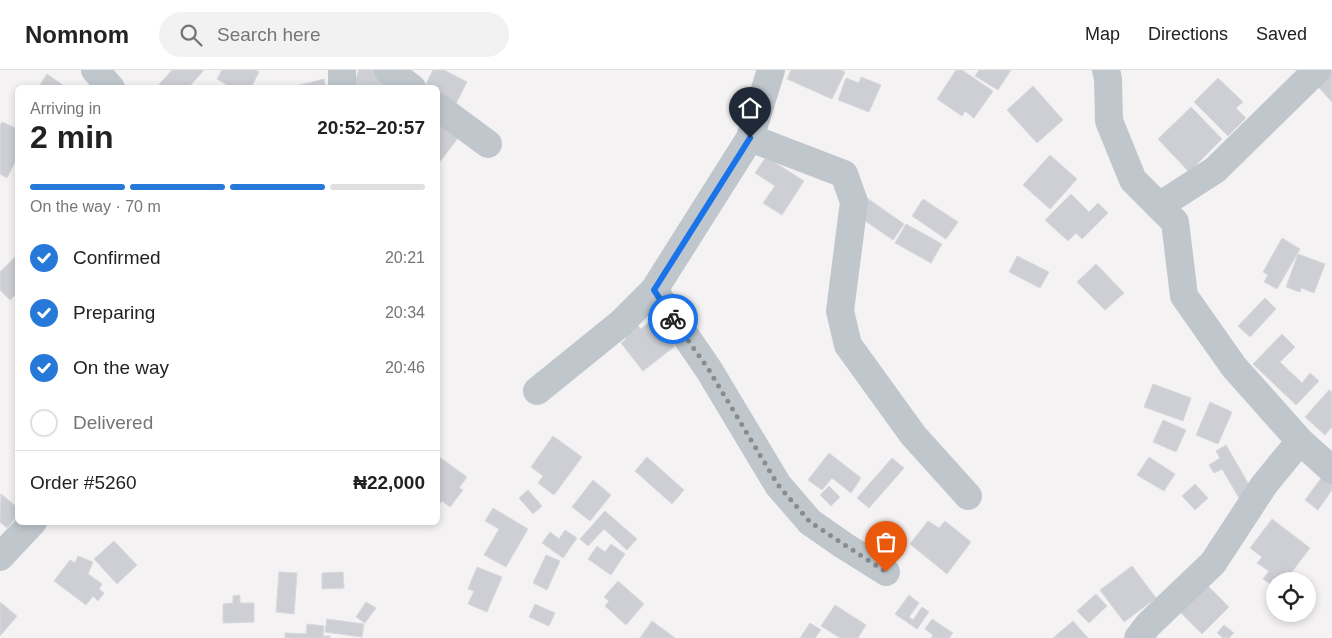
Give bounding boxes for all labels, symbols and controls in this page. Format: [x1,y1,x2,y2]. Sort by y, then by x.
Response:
search box [159,12,509,57]
text: Nomnom [25,21,129,48]
icon: search [177,21,205,49]
text: Search here [217,24,321,45]
text: Map [1085,24,1120,44]
text: Directions [1148,24,1228,44]
text: Saved [1256,24,1307,44]
pin [729,87,771,138]
icon: home [736,94,764,122]
text: Arriving in [30,100,101,117]
text: 20:52–20:57 [317,117,425,138]
text: 2 min [30,119,114,155]
text: On the way · 70 m [30,198,161,215]
icon: check [30,244,58,272]
text: Confirmed [73,247,161,268]
text: 20:21 [385,249,425,266]
courier [648,294,698,344]
icon: check [30,299,58,327]
text: Preparing [73,302,155,323]
text: 20:34 [385,304,425,321]
icon: bike [659,305,687,333]
icon: check [30,354,58,382]
text: On the way [73,357,169,378]
text: 20:46 [385,359,425,376]
text: Delivered [73,412,153,433]
text: Order #5260 [30,472,137,493]
text: ₦22,000 [353,472,425,493]
pin [865,521,907,572]
icon: bag [872,528,900,556]
map controls [1266,572,1316,622]
button: locate [1266,572,1316,622]

